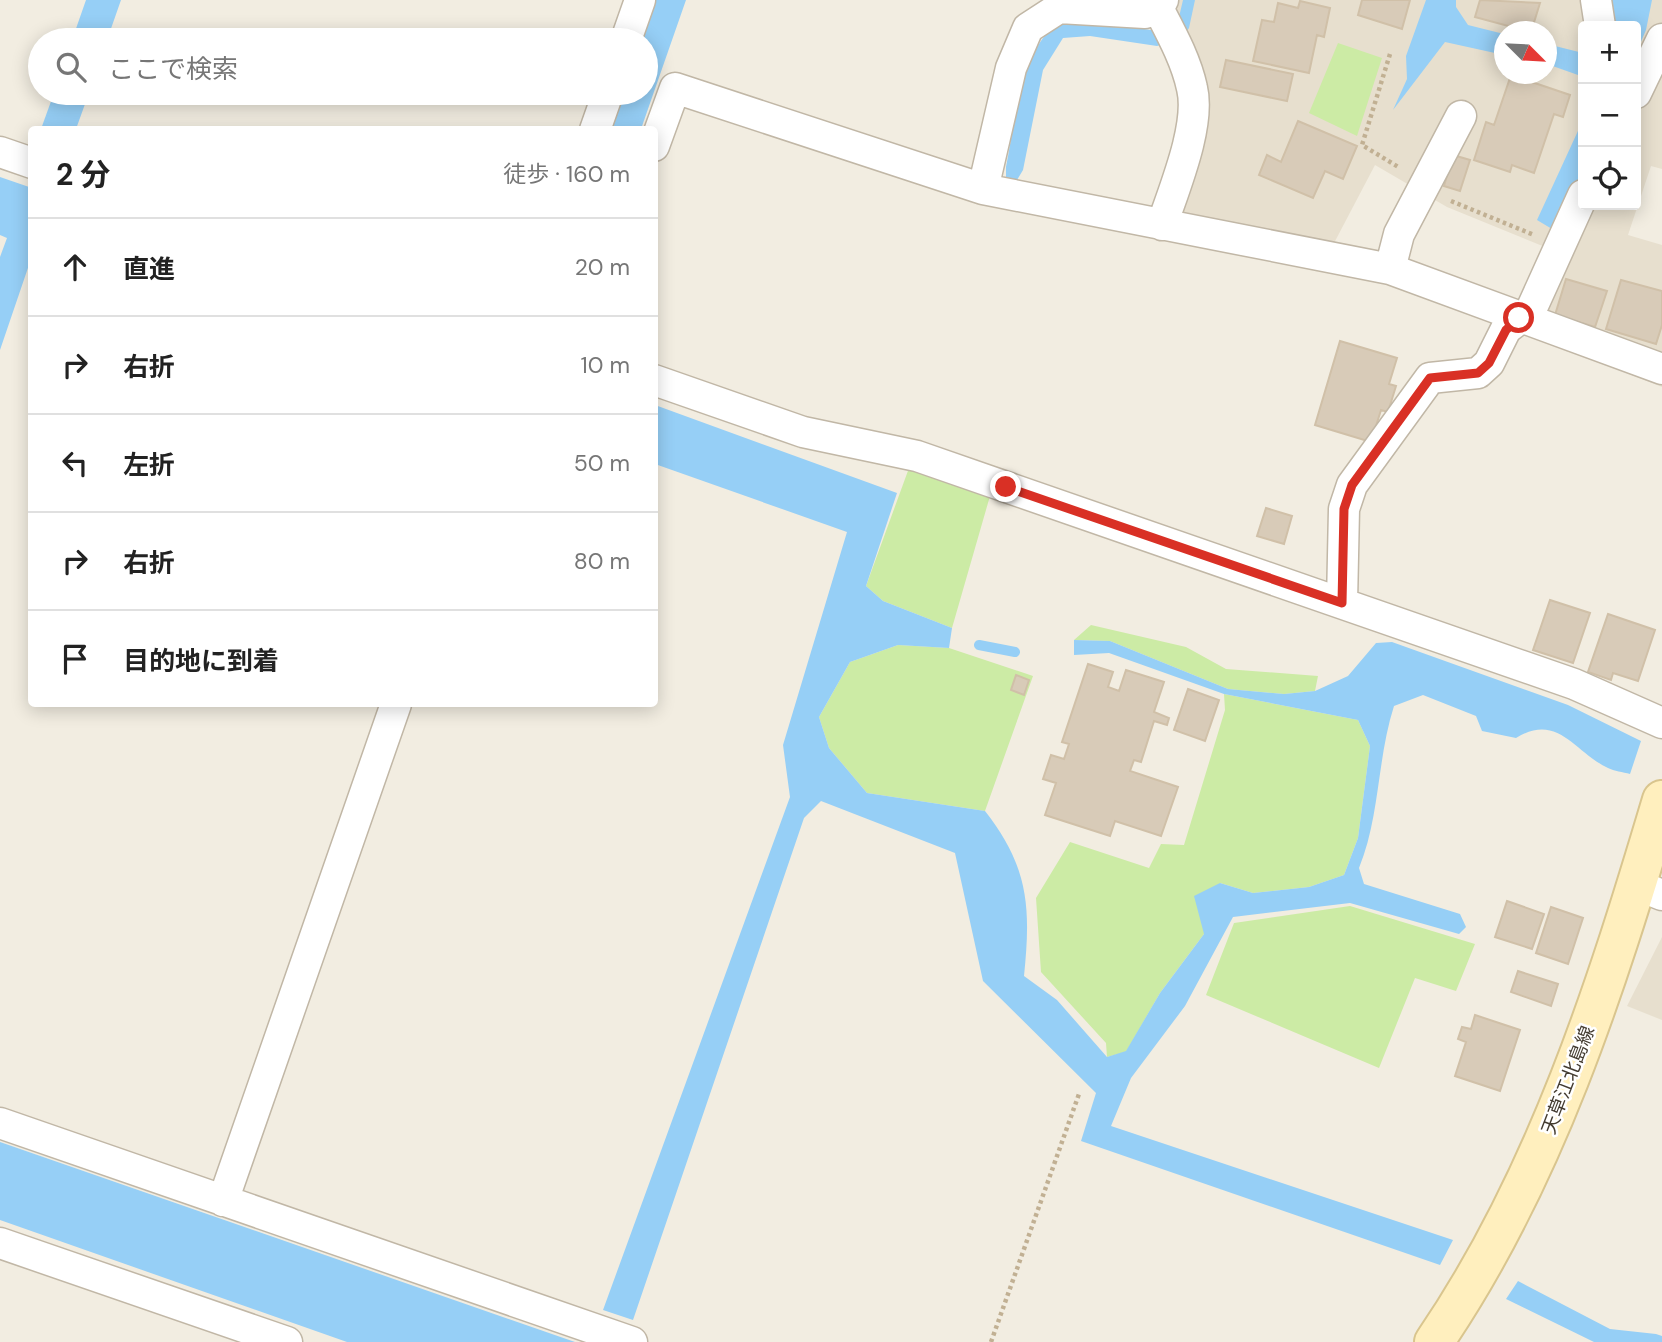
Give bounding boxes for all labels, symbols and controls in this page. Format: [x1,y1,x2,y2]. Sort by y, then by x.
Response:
north arrow [1494,21,1557,84]
map controls [1578,21,1641,210]
button: + [1578,21,1641,84]
search box [28,28,658,105]
icon: search [52,48,90,86]
text: ここで検索 [108,52,238,86]
button: − [1578,84,1641,147]
button: locate [1578,147,1641,210]
text: 2 分 [56,155,110,194]
text: 徒歩 · 160 m [503,159,630,189]
icon: ahead [56,248,94,286]
text: 直進 [123,252,175,286]
text: 20 m [575,252,630,282]
route start [1503,302,1534,333]
icon: right [56,346,94,384]
text: 右折 [123,350,175,384]
text: 10 m [580,350,630,380]
icon: left [56,444,94,482]
text: 左折 [123,448,175,482]
text: 50 m [574,448,630,478]
route end [990,471,1021,502]
icon: right [56,542,94,580]
text: 右折 [123,546,175,580]
text: 80 m [574,546,630,576]
icon: arrive [56,640,94,678]
text: 目的地に到着 [123,644,279,678]
street label: 天草江北島線 [1536,1022,1600,1138]

